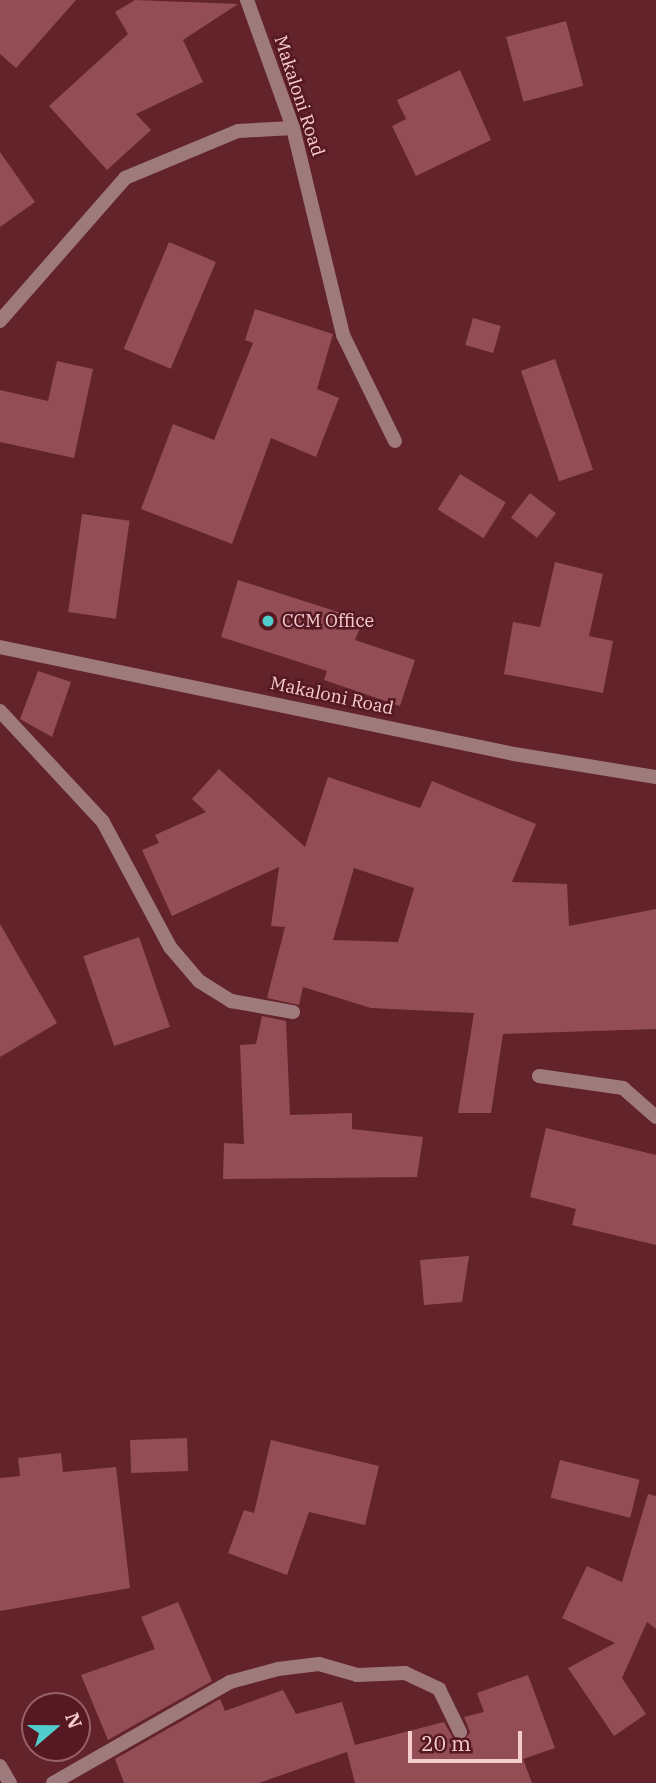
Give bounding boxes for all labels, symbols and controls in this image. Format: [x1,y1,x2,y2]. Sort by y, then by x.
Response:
street label: Makaloni Road [269,33,329,159]
place label: CCM Office [282,610,374,632]
marker: CCM Office [260,613,276,629]
street label: Makaloni Road [268,672,396,720]
north arrow [21,1692,91,1762]
text: N [60,1709,88,1732]
scale bar [411,1716,525,1760]
text: 20 m [421,1729,471,1757]

